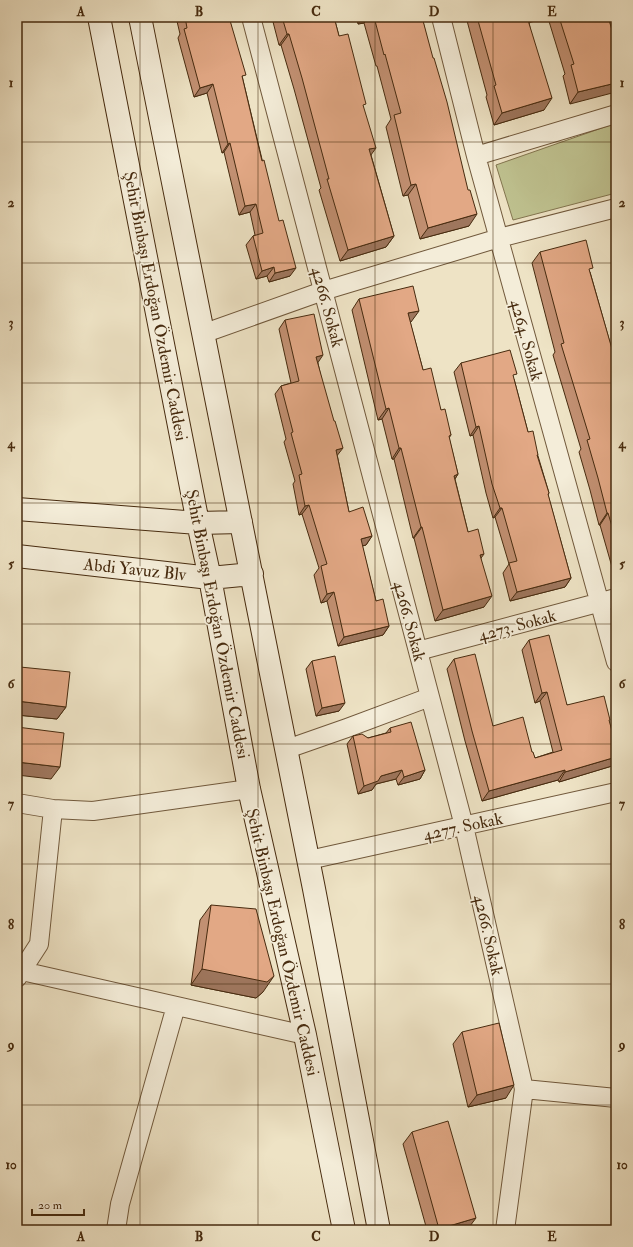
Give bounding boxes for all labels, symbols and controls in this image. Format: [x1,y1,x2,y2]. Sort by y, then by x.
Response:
text: A [76,4,86,20]
text: B [195,4,203,20]
text: C [311,4,321,20]
text: D [429,4,440,20]
text: E [547,4,557,20]
text: 1 [9,75,14,91]
text: 1 [620,75,625,91]
street label: Şehit Binbaşı Erdoğan Özdemir Caddesi [119,169,193,443]
text: 2 [8,195,15,211]
text: 2 [619,195,626,211]
street label: 4266. Sokak [307,265,348,350]
street label: 4264. Sokak [506,297,547,383]
text: 3 [9,315,14,331]
text: 3 [620,315,625,331]
text: 4 [6,436,15,452]
text: 4 [617,436,626,452]
street label: Şehit Binbaşı Erdoğan Özdemir Caddesi [181,487,255,761]
street label: Abdi Yavuz Blv [82,554,188,585]
text: 5 [8,556,14,572]
text: 5 [619,556,625,572]
street label: 4266. Sokak [389,579,430,664]
street label: 4273. Sokak [476,605,558,646]
text: 6 [8,676,16,692]
text: 6 [619,676,627,692]
text: 7 [8,796,15,812]
text: 7 [619,796,626,812]
street label: Şehit Binbaşı Erdoğan Özdemir Caddesi [241,806,325,1078]
street label: 4277. Sokak [422,808,505,845]
street label: 4266. Sokak [469,893,508,978]
text: 8 [8,917,14,933]
text: 8 [619,917,625,933]
text: 9 [6,1037,15,1053]
text: 9 [617,1037,626,1053]
text: 10 [5,1157,17,1173]
text: 10 [616,1157,628,1173]
scale bar [32,1191,84,1217]
text: 20 m [38,1198,63,1213]
text: A [76,1229,86,1245]
text: B [195,1229,203,1245]
text: C [311,1229,321,1245]
text: D [429,1229,440,1245]
text: E [547,1229,557,1245]

